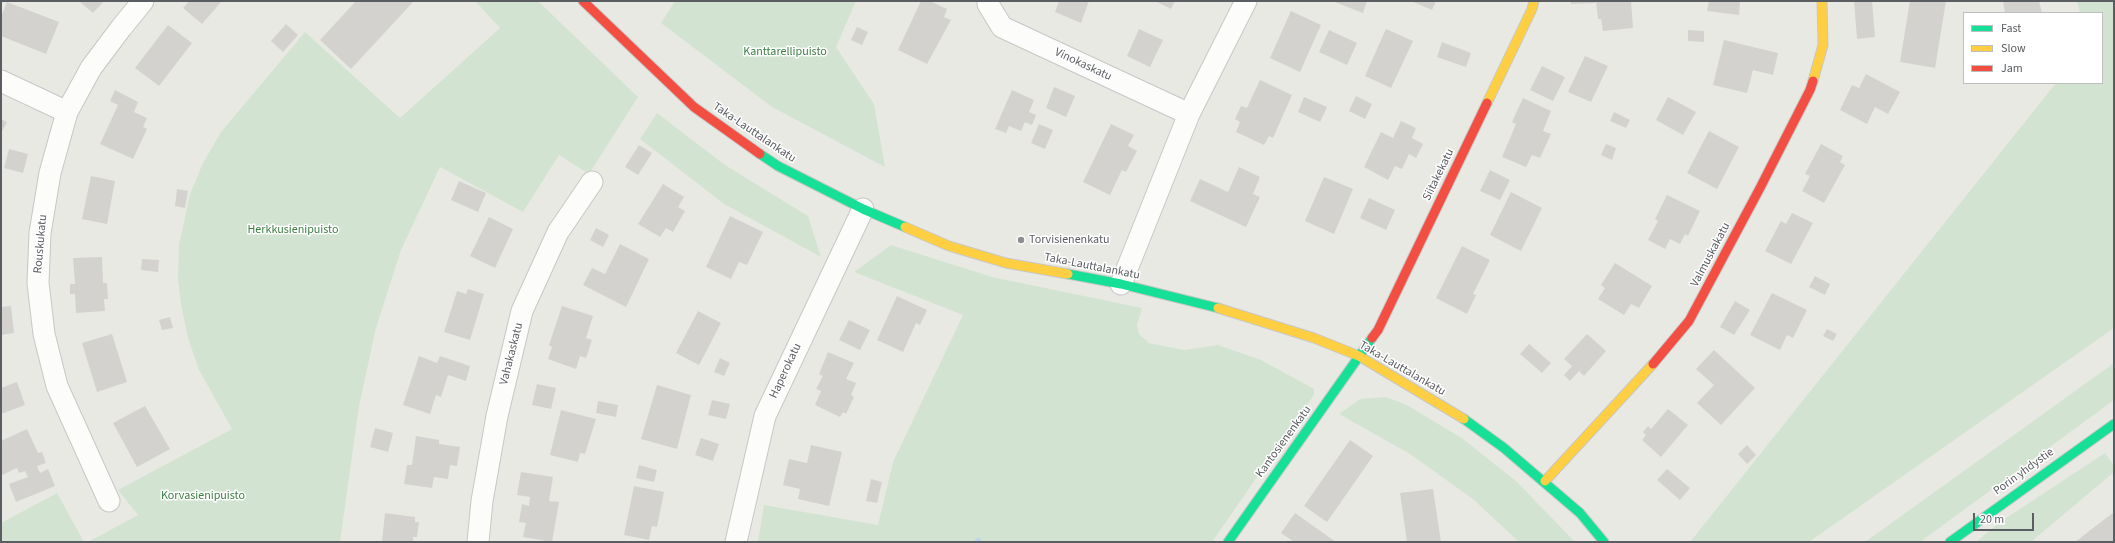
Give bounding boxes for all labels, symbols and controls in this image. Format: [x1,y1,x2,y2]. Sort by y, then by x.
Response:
legend [1963,12,2103,84]
text: Fast [2001,20,2021,37]
text: Slow [2001,40,2026,57]
park label: Kanttarellipuisto [743,45,827,59]
street label: Vinokaskatu [1052,46,1114,84]
text: Jam [2001,60,2023,77]
street label: Taka-Lauttalankatu [710,100,798,166]
street label: Siitakekatu [1420,147,1458,203]
street label: Rouskukatu [31,214,51,274]
street label: Valmuskakatu [1688,220,1734,290]
park label: Herkkusienipuisto [248,223,338,237]
place label: Torvisienenkatu [1029,233,1109,247]
marker: Torvisienenkatu [1016,235,1026,245]
street label: Taka-Lauttalankatu [1043,251,1141,283]
street label: Vahakaskatu [497,321,527,387]
street label: Taka-Lauttalankatu [1356,338,1448,400]
street label: Haperokatu [767,341,805,401]
street label: Kantosienenkatu [1253,403,1315,481]
street label: Porin yhdystie [1991,445,2057,499]
park label: Korvasienipuisto [161,489,245,503]
scale bar [1975,505,2036,531]
text: 20 m [1980,511,2004,528]

